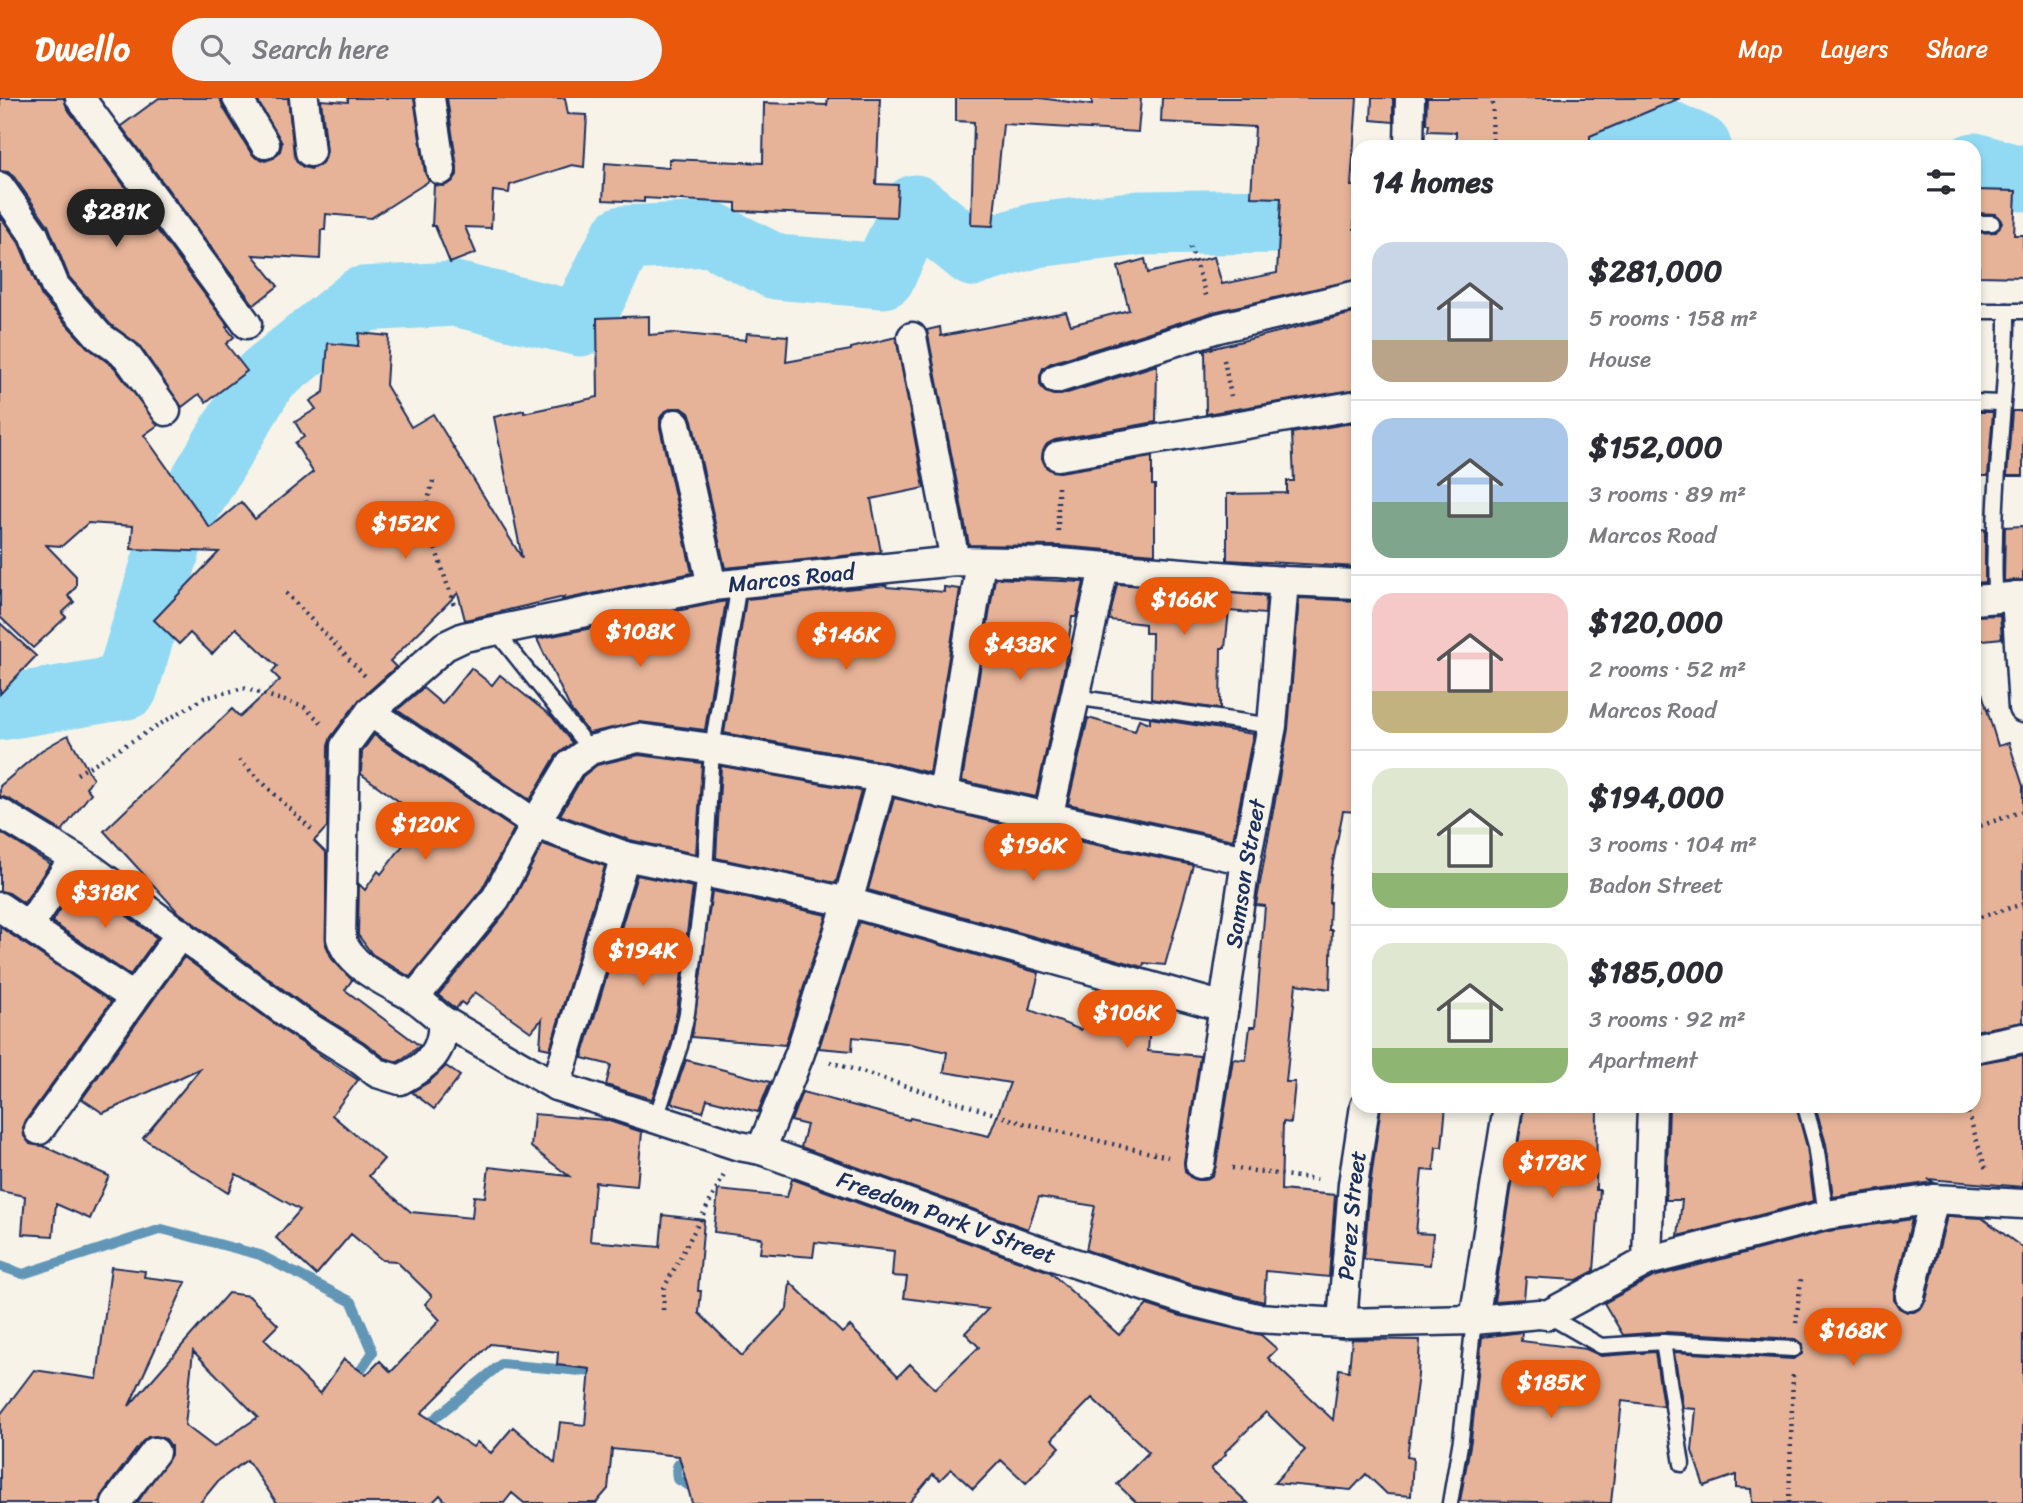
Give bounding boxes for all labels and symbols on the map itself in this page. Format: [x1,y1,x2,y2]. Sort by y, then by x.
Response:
pin: $281K [67,190,165,249]
pin: $152K [356,502,454,561]
street label: Marcos Road [726,551,859,605]
pin: $166K [1135,578,1233,637]
pin: $108K [591,610,689,669]
pin: $146K [797,612,895,672]
pin: $438K [971,622,1069,682]
street label: Samson Street [1213,794,1279,951]
pin: $120K [376,802,474,862]
pin: $196K [984,824,1082,883]
pin: $318K [56,870,154,930]
pin: $194K [594,928,692,988]
pin: $106K [1078,990,1176,1050]
pin: $178K [1503,1140,1601,1200]
street label: Perez Street [1325,1148,1379,1282]
street label: Freedom Park V Street [831,1159,1062,1276]
pin: $168K [1804,1308,1902,1368]
pin: $185K [1502,1360,1600,1420]

